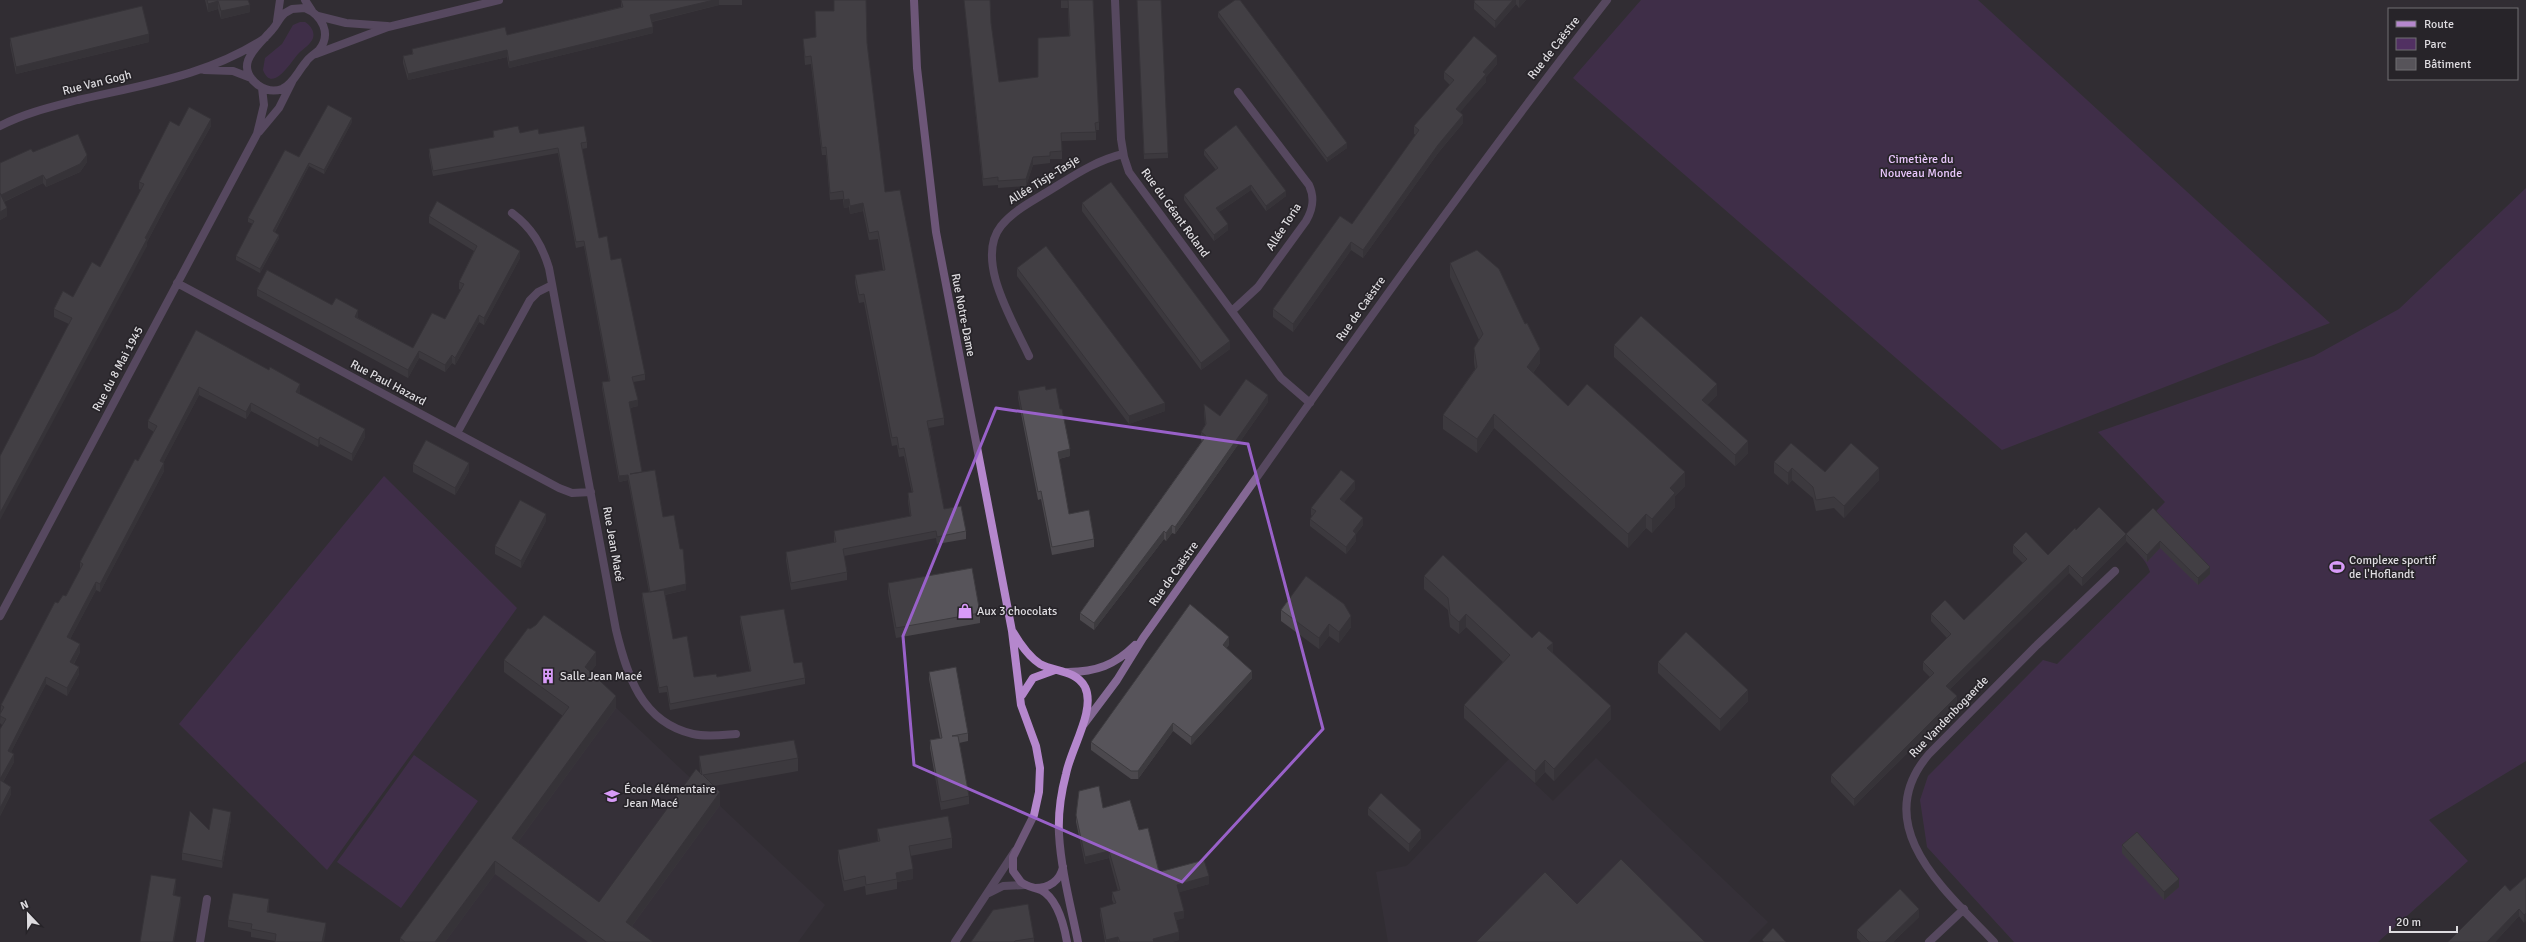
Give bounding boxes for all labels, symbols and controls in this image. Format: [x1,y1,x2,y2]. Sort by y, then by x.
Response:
legend [2388,8,2518,80]
street label: Rue de Caëstre [1525,13,1583,83]
text: Route [2424,17,2454,32]
text: Parc [2424,37,2447,52]
text: Bâtiment [2424,57,2471,72]
street label: Rue Van Gogh [61,67,133,99]
street label: Allée Tisje-Tasje [1005,152,1083,208]
park label: Cimetière du Nouveau Monde [1880,152,1962,181]
street label: Rue du Géant Roland [1138,165,1212,261]
street label: Allée Toria [1263,200,1305,254]
street label: Rue Notre-Dame [948,272,978,358]
street label: Rue de Caëstre [1333,274,1389,344]
street label: Rue du 8 Mai 1945 [89,324,147,414]
street label: Rue Paul Hazard [347,357,429,409]
street label: Rue Jean Macé [599,505,627,583]
street label: Rue de Caëstre [1146,539,1202,609]
place label: Complexe sportif de l'Hoflandt [2349,553,2437,582]
sports icon: Complexe sportif de l'Hoflandt [2328,558,2346,576]
shop icon: Aux 3 chocolats [956,602,974,620]
place label: Aux 3 chocolats [977,604,1057,619]
building icon: Salle Jean Macé [539,667,557,685]
place label: Salle Jean Macé [560,669,642,684]
street label: Rue Vandenbogaerde [1906,673,1992,761]
place label: École élémentaire Jean Macé [624,782,716,811]
school or university icon: École élémentaire Jean Macé [603,787,621,805]
north arrow [8,894,48,934]
text: N [18,898,30,913]
scale bar [2390,908,2457,934]
text: 20 m [2396,915,2421,930]

